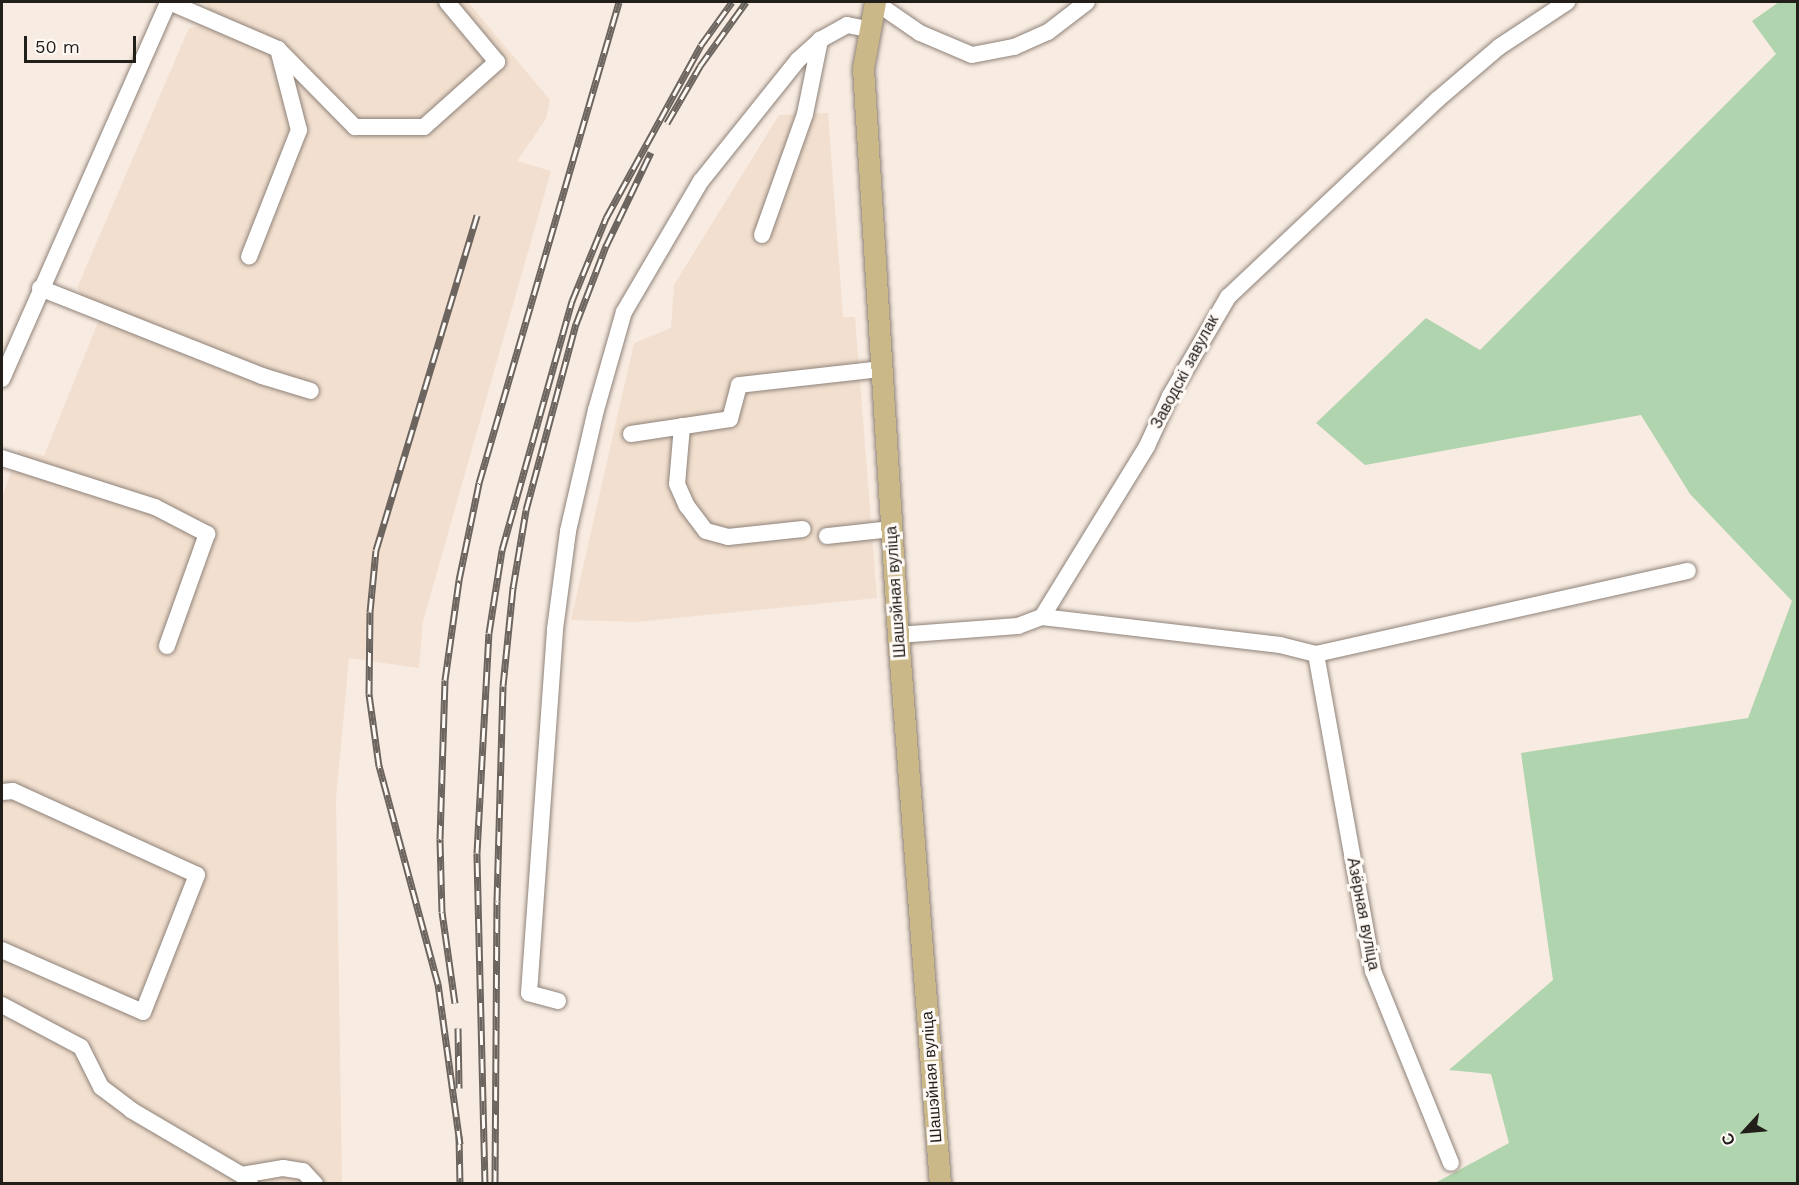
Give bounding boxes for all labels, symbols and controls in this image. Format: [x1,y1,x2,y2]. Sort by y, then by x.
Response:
scale bar [27,24,140,62]
text: 50 m [35,36,80,57]
street label: Заводскі завулак [1147,312,1223,432]
street label: Шашэйная вуліца [882,525,910,659]
street label: Азёрная вуліца [1343,856,1383,972]
street label: Шашэйная вуліца [918,1010,946,1144]
north arrow [1715,1101,1775,1161]
text: С [1717,1130,1739,1148]

